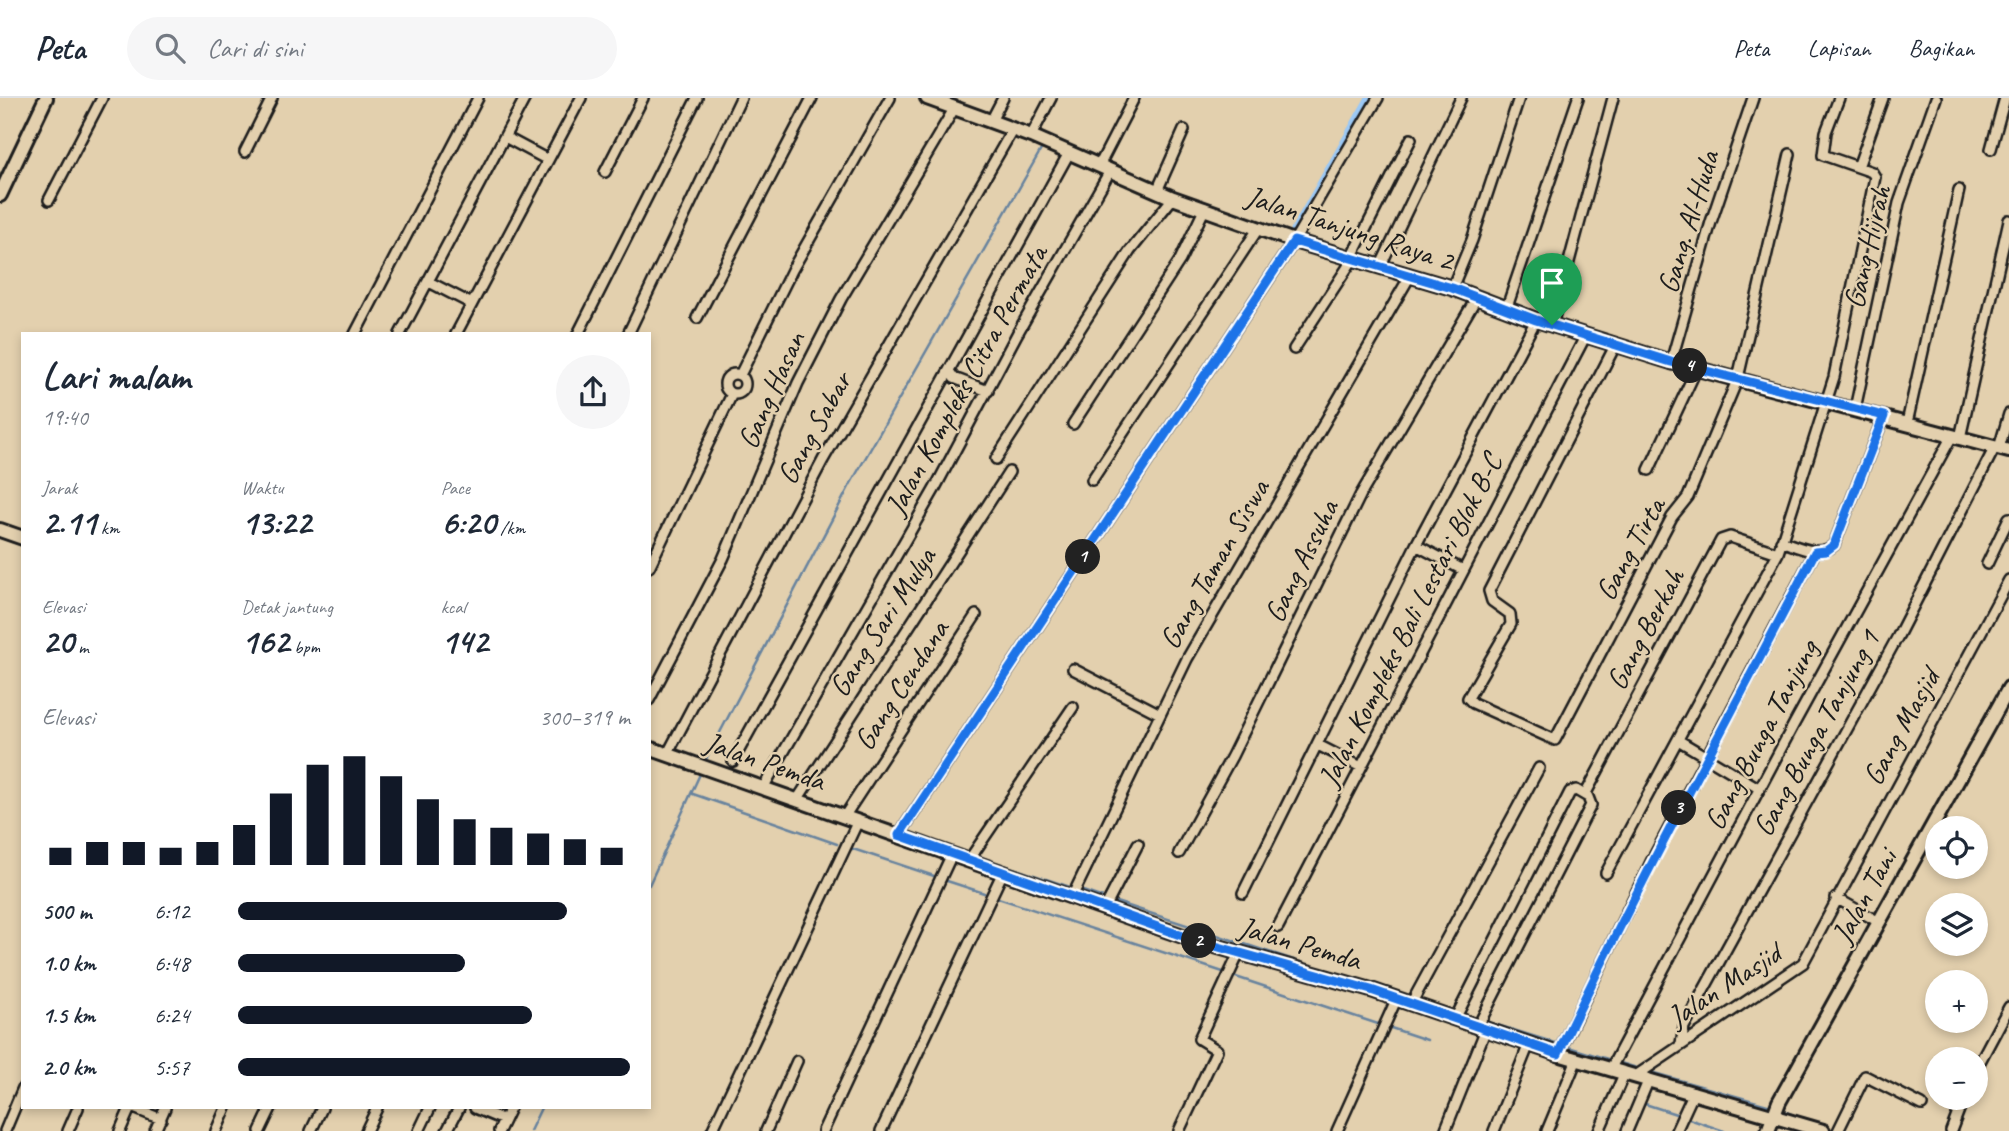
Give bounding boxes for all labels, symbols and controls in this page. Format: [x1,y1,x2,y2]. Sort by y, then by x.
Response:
search box [127,17,617,80]
text: Peta [35,27,85,69]
icon: search [151,29,189,67]
text: Cari di sini [207,32,303,65]
text: Peta [1733,33,1770,63]
text: Lapisan [1808,33,1871,63]
text: Bagikan [1909,33,1974,63]
street label: Gang. Al-Huda [1648,144,1728,298]
street label: Jalan Tanjung Raya 2 [1240,176,1461,280]
street label: Gang Hijrah [1834,181,1900,312]
street label: Jalan Kompleks Citra Permata [875,236,1057,523]
pin [1522,253,1582,325]
icon: arrive [1533,264,1571,302]
street label: Gang Hasan [728,324,814,454]
pin: 4 [1672,348,1708,384]
text: Lari malam [42,353,190,400]
text: 4 [1685,353,1694,377]
button: share [556,355,630,429]
street label: Gang Sabar [768,363,862,491]
text: 19:40 [42,403,88,432]
street label: Jalan Kompleks Bali Lestari Blok B-C [1309,445,1512,795]
street label: Gang Taman Siswa [1150,471,1279,655]
text: Jarak [42,476,77,500]
text: Waktu [241,476,284,500]
text: Pace [441,476,470,500]
street label: Gang Tirta [1586,489,1675,607]
street label: Gang Assuha [1255,492,1348,628]
text: 2.11 [42,500,96,545]
text: 13:22 [241,500,311,545]
text: 6:20 [441,500,496,545]
text: km [96,516,119,540]
text: /km [496,516,525,540]
street label: Gang Sari Mulya [820,539,945,704]
pin: 1 [1066,540,1100,574]
text: 1 [1078,544,1087,568]
street label: Gang Berkah [1597,561,1693,696]
text: Elevasi [42,595,85,619]
text: Detak jantung [241,595,333,619]
text: kcal [441,595,466,619]
street label: Gang Cendana [845,611,958,757]
text: 20 [42,619,74,664]
text: 162 [241,619,289,664]
text: 142 [441,619,488,664]
street label: Gang Bunga Tanjung 1 [1745,624,1887,842]
text: m [74,635,89,659]
text: bpm [289,635,320,659]
street label: Gang Bunga Tanjung [1696,635,1826,835]
street label: Gang Masjid [1854,659,1950,792]
text: Elevasi [42,703,95,732]
text: 300–319 m [539,703,630,732]
street label: Jalan Pemda [698,722,832,800]
pin: 3 [1662,790,1696,826]
text: 3 [1674,795,1683,819]
map controls [1925,816,1988,1110]
button: locate [1925,816,1988,879]
street label: Jalan Tani [1822,839,1907,952]
button: layers [1925,893,1988,956]
text: 500 m [42,897,91,926]
text: 6:12 [154,897,190,926]
street label: Jalan Pemda [1233,907,1367,979]
pin: 2 [1182,924,1216,958]
text: 2 [1194,928,1203,952]
street label: Jalan Masjid [1659,932,1791,1037]
text: 1.0 km [42,949,96,978]
text: 6:48 [154,949,190,978]
button: + [1925,970,1988,1033]
text: 1.5 km [42,1001,95,1030]
text: 6:24 [154,1001,190,1030]
button: − [1925,1047,1988,1110]
text: 2.0 km [42,1053,96,1082]
text: 5:57 [154,1053,190,1082]

